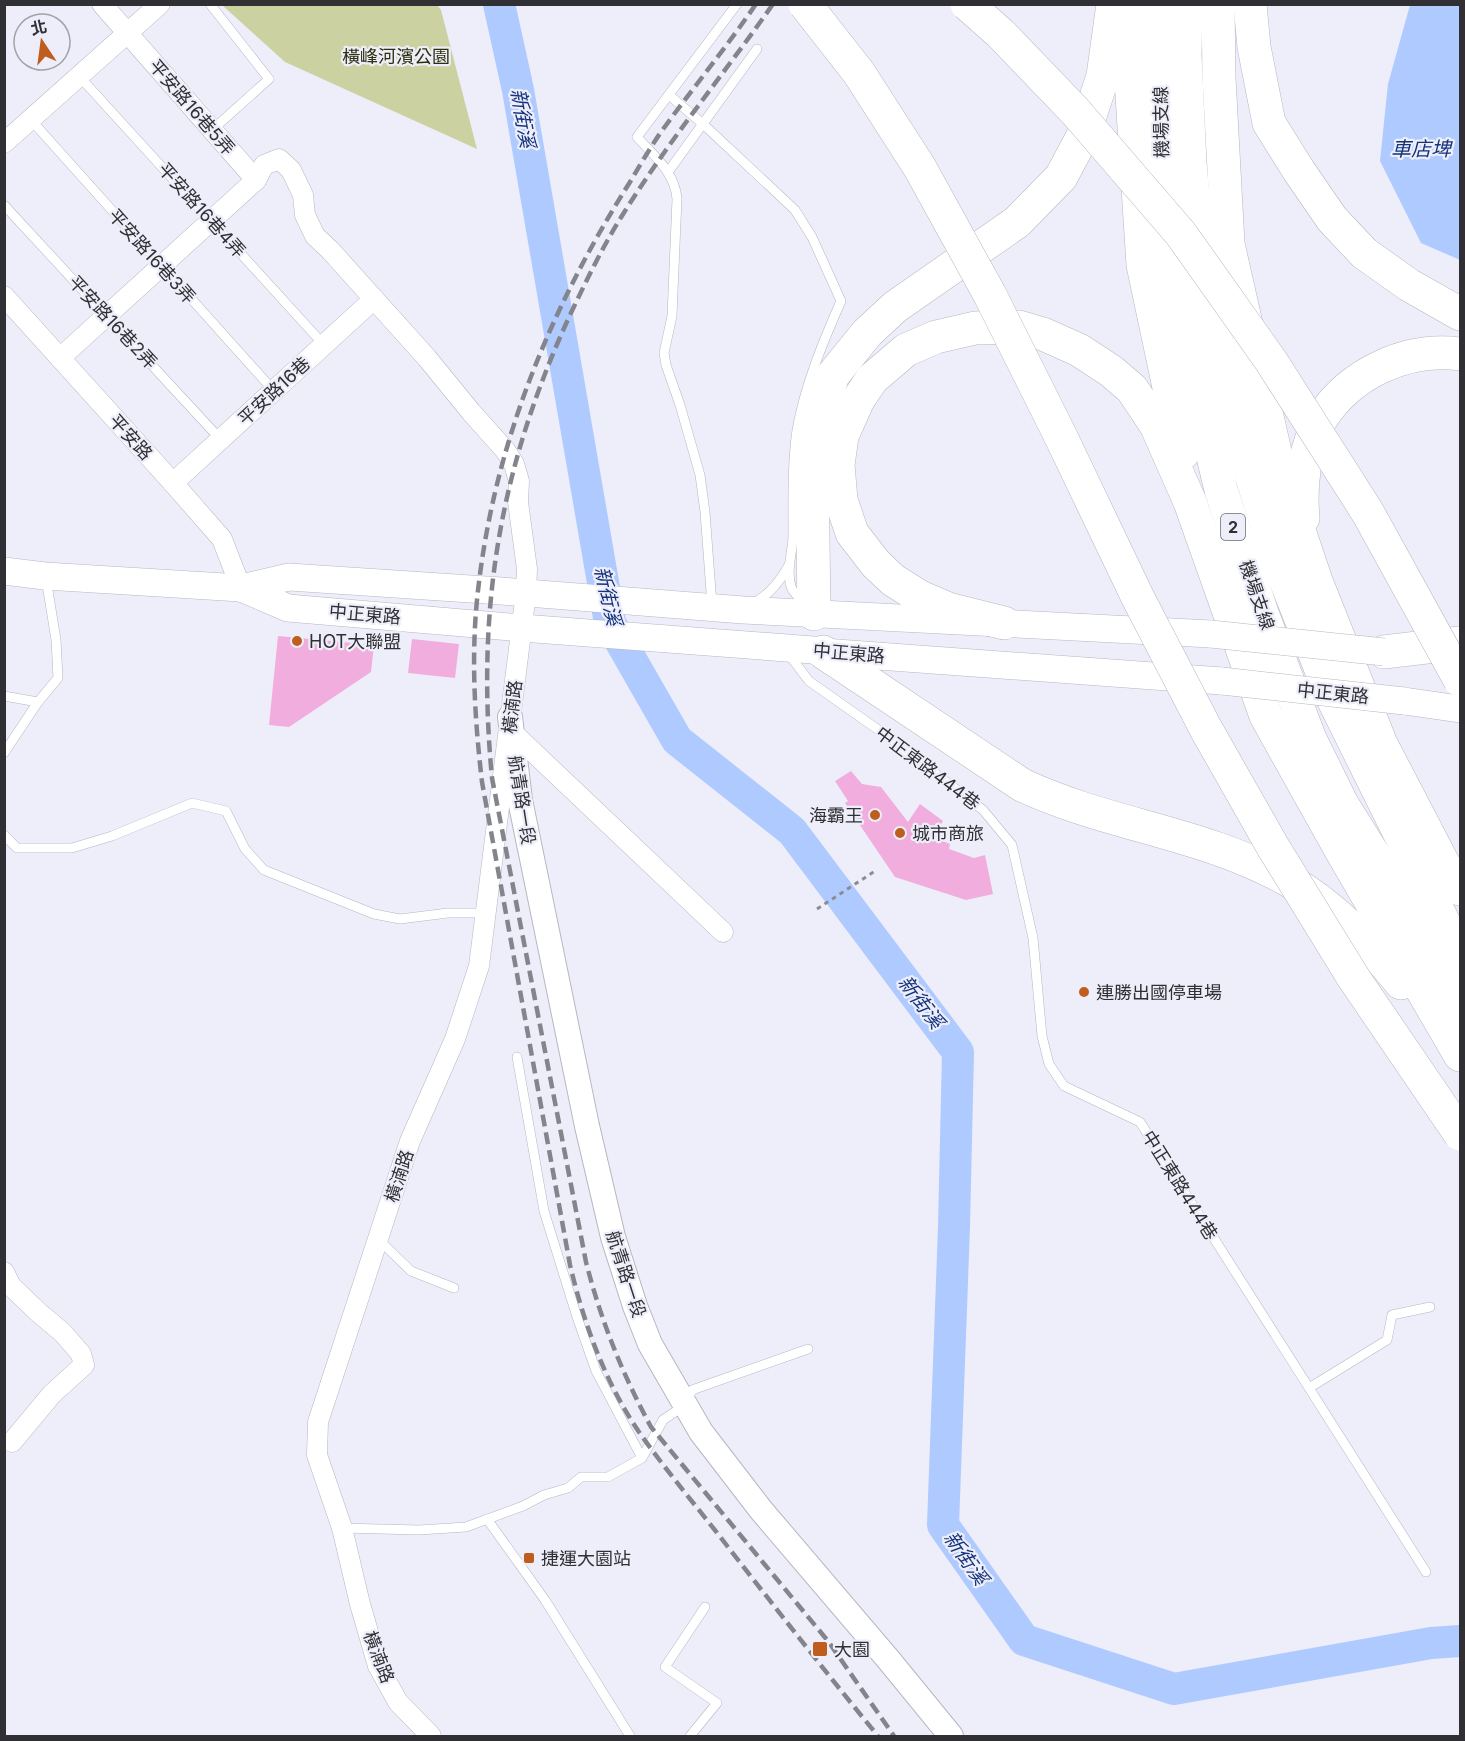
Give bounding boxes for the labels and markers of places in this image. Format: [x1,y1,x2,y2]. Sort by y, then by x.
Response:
place label: HOT大聯盟 [309,631,401,652]
marker: HOT大聯盟 [290,634,304,648]
place label: 海霸王 [809,805,863,826]
marker: 海霸王 [868,808,882,822]
place label: 城市商旅 [912,823,984,844]
marker: 城市商旅 [893,826,907,840]
place label: 連勝出國停車場 [1096,982,1222,1003]
marker: 連勝出國停車場 [1077,985,1091,999]
place label: 捷運大園站 [541,1548,631,1569]
marker: 捷運大園站 [522,1551,536,1565]
place label: 大園 [834,1639,870,1660]
marker: 大園 [811,1640,829,1658]

